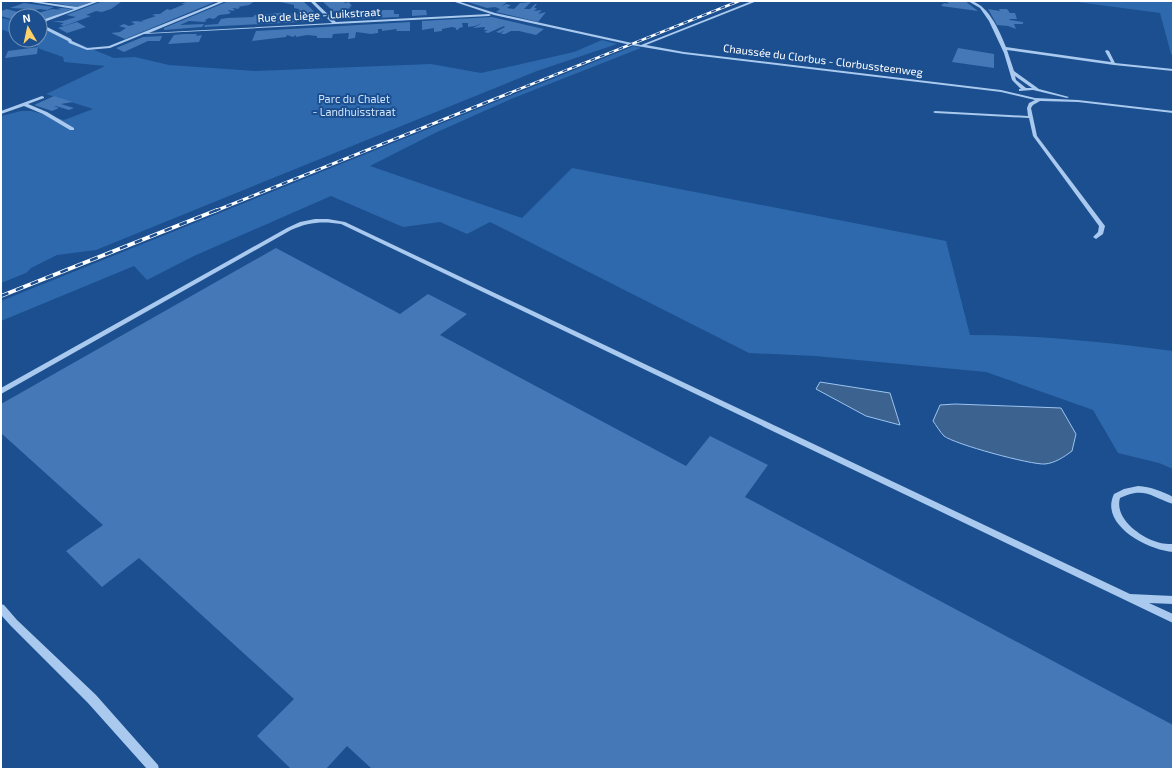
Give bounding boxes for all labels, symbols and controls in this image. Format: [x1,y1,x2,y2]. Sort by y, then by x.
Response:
street label: Rue de Liège - Luikstraat [257,5,381,24]
north arrow [8,8,48,48]
text: N [21,11,31,25]
street label: Chaussée du Clorbus - Clorbussteenweg [723,41,924,78]
park label: Parc du Chalet - Landhuisstraat [312,92,396,118]

